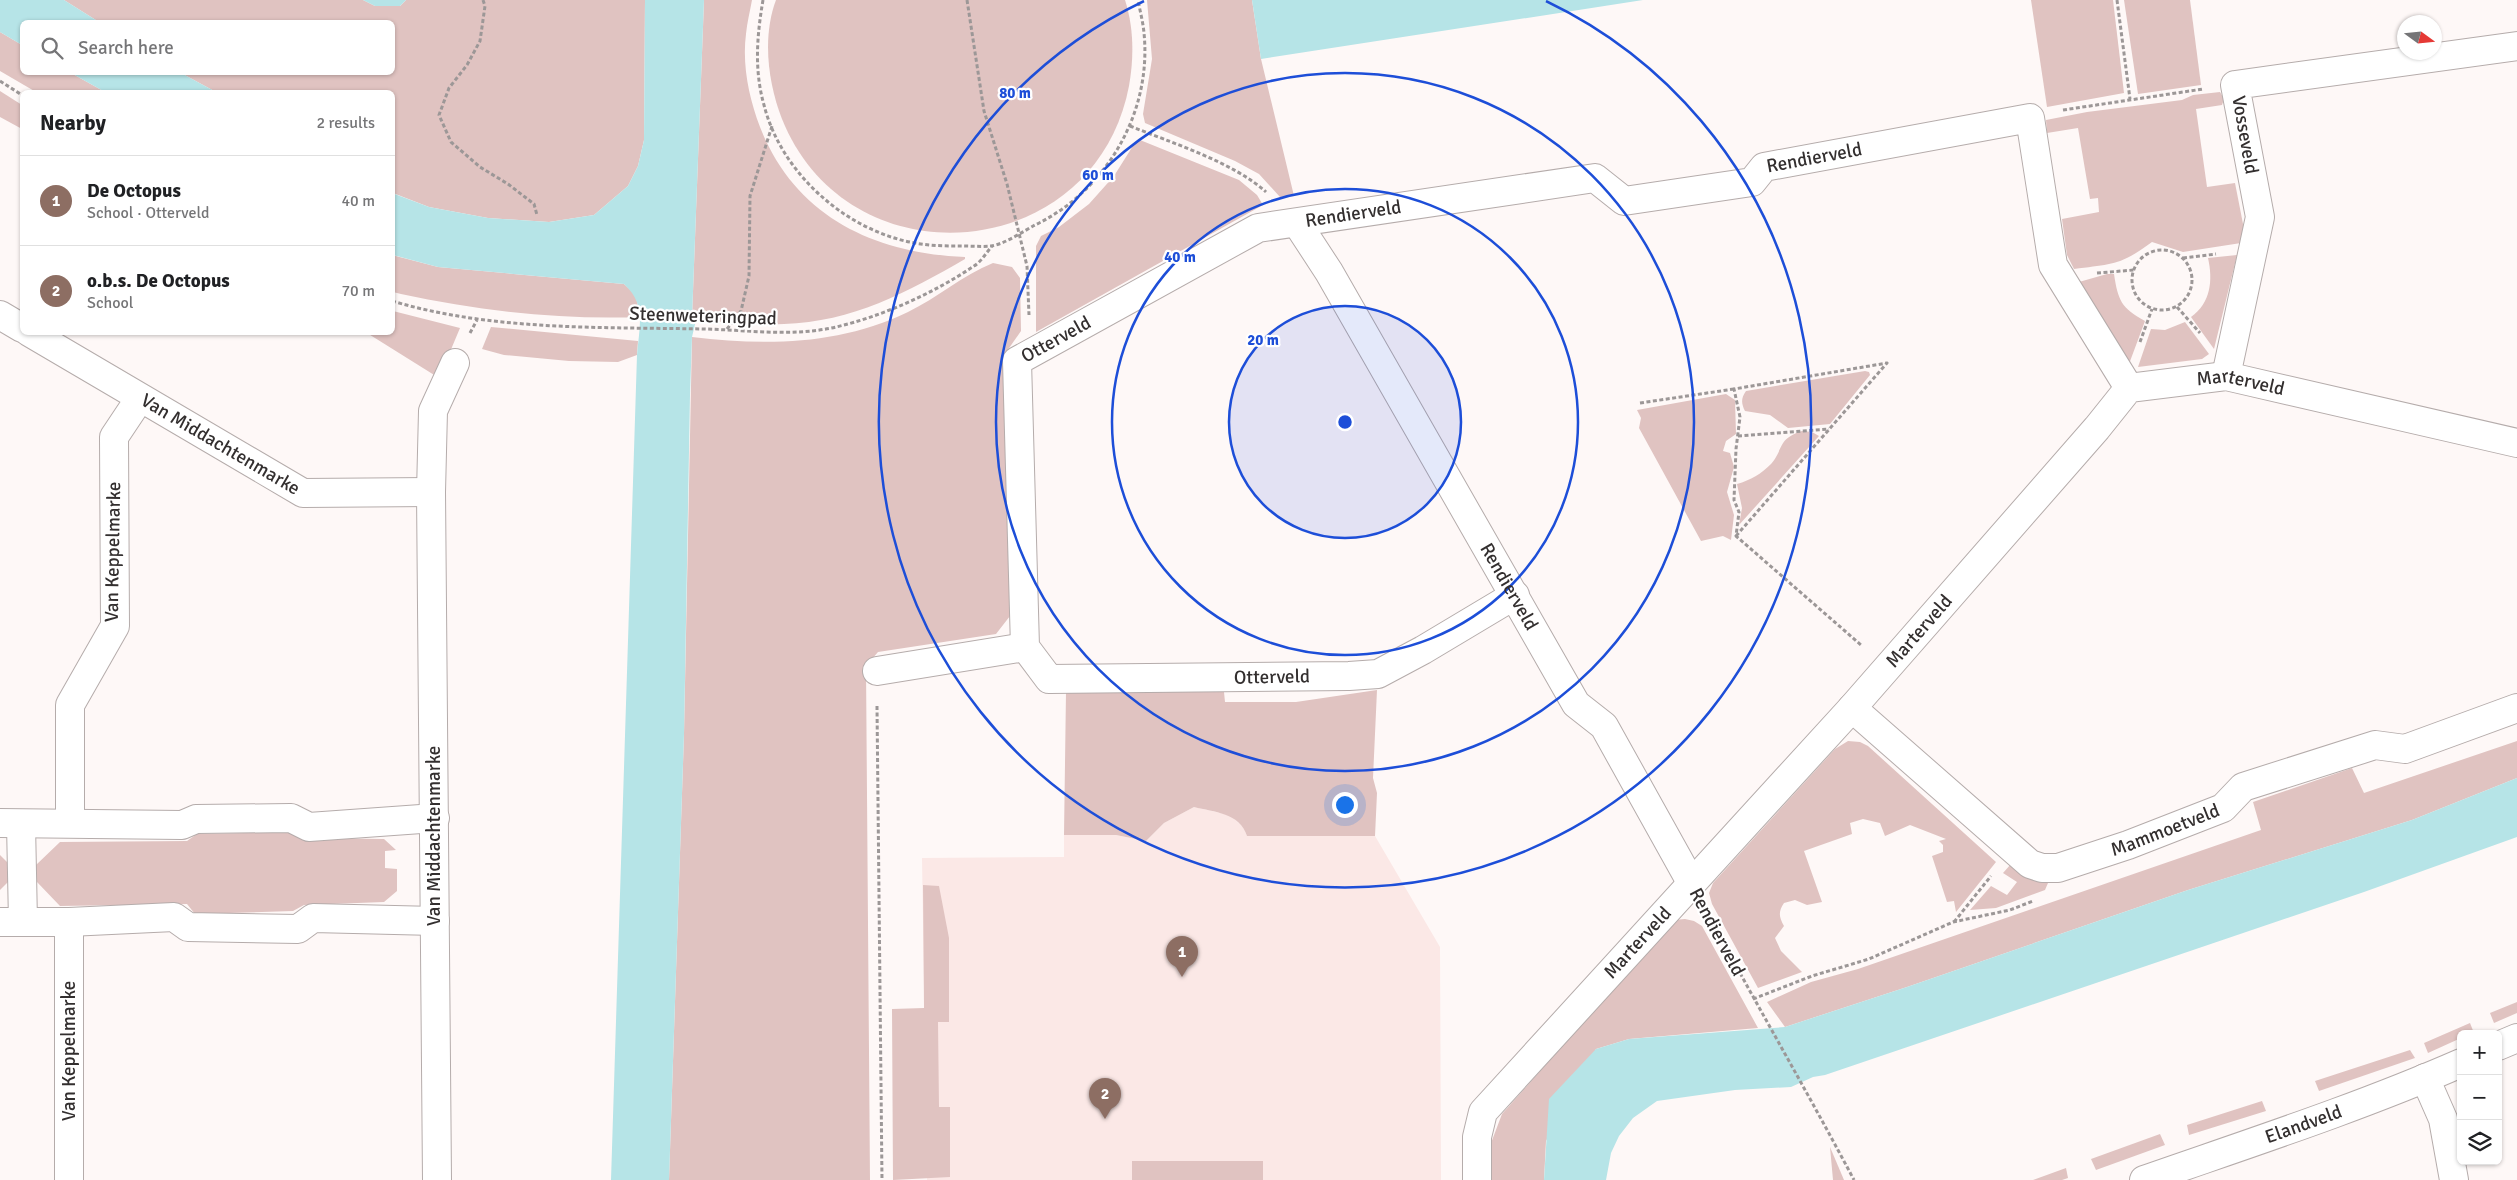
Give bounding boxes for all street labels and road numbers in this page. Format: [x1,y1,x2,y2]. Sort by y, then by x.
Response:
street label: Vosseveld [2226,94,2264,176]
street label: Rendierveld [1764,137,1864,178]
street label: Rendierveld [1304,195,1403,233]
street label: Steenweteringpad [629,301,777,331]
street label: Otterveld [1017,311,1095,368]
street label: Marterveld [2195,364,2287,401]
street label: Van Middachtenmarke [136,388,304,501]
street label: Van Keppelmarke [100,482,126,622]
street label: Rendierveld [1474,539,1543,635]
street label: Marterveld [1881,590,1958,673]
street label: Otterveld [1234,664,1310,690]
street label: Van Middachtenmarke [422,746,446,926]
street label: Mammoetveld [2108,798,2223,862]
street label: Rendierveld [1684,884,1750,980]
street label: Marterveld [1599,902,1677,984]
street label: Van Keppelmarke [57,981,81,1121]
street label: Elandveld [2262,1100,2345,1149]

